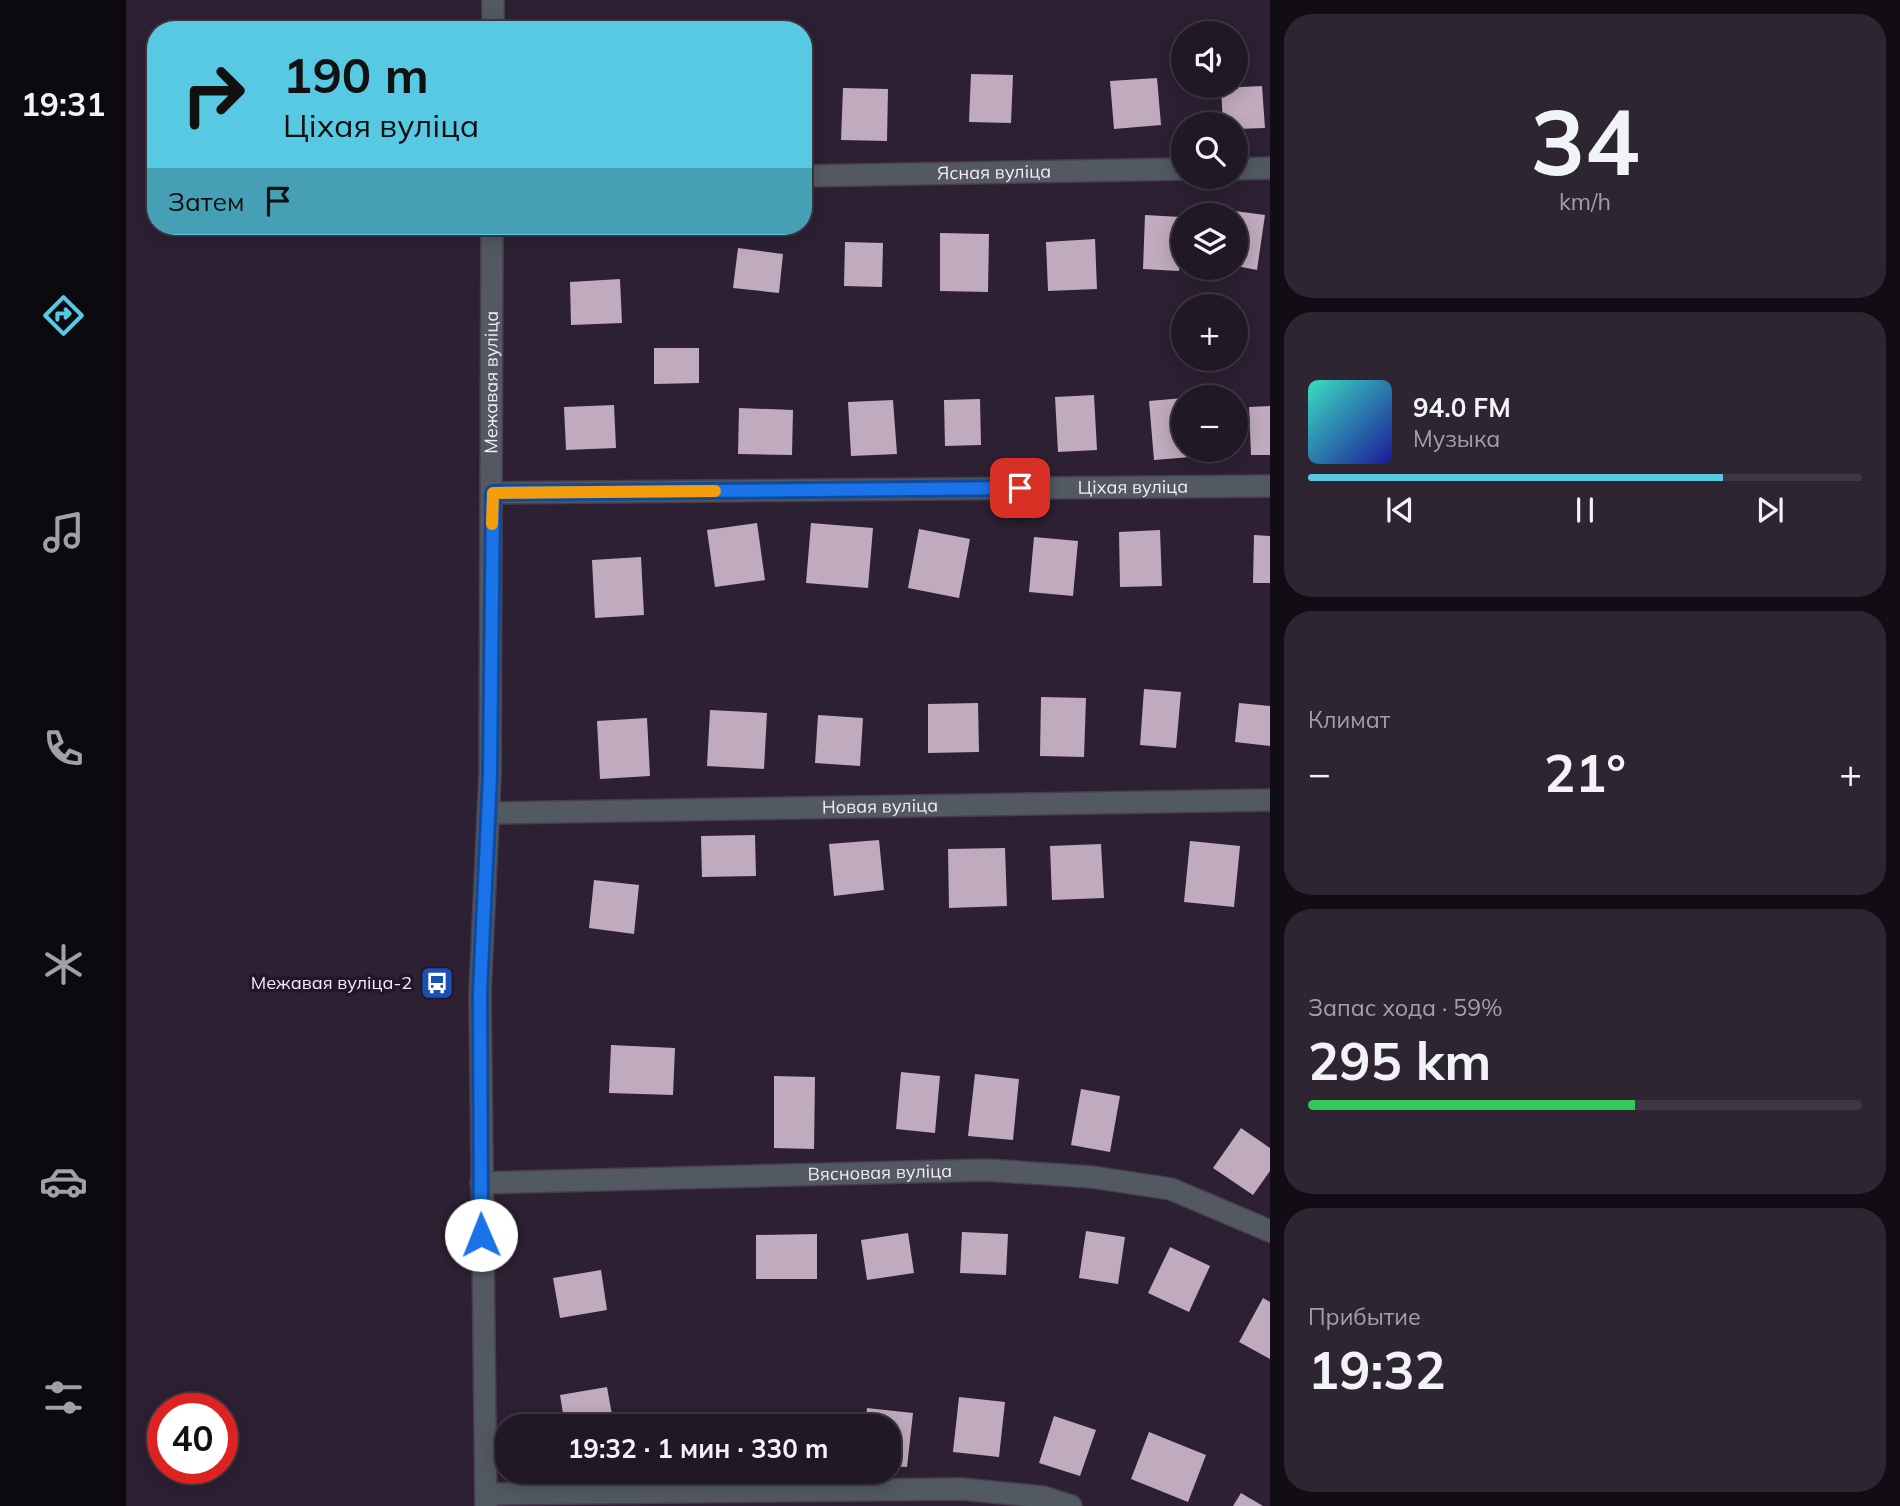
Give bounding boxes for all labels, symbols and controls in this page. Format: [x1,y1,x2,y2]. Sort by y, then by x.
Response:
map controls [1171,21,1248,462]
button: sound [1171,21,1248,98]
text: 190 m [283,44,429,105]
icon: right [168,49,259,140]
text: 19:31 [21,84,105,124]
text: 34 [1530,84,1640,198]
text: Ціхая вуліца [283,105,479,145]
button: search [1171,112,1248,189]
street label: Ясная вуліца [937,159,1051,185]
icon: arrive [259,182,297,220]
text: Затем [168,185,245,218]
text: km/h [1559,187,1611,216]
button: layers [1171,203,1248,280]
icon: directions [39,291,88,340]
button: + [1171,294,1248,371]
street label: Межавая вуліца [479,311,503,454]
button: − [1171,385,1248,462]
text: 94.0 FM [1413,391,1511,424]
text: Музыка [1413,424,1500,453]
pin [990,458,1050,518]
icon: arrive [1001,469,1039,507]
street label: Ціхая вуліца [1078,475,1188,499]
icon: previous [1381,491,1419,529]
icon: pause [1566,491,1604,529]
icon: next [1751,491,1789,529]
icon: music [39,508,88,557]
text: Климат [1308,705,1390,734]
icon: phone [39,724,88,773]
text: 21° [1544,740,1626,805]
text: − [1308,749,1331,797]
text: + [1839,749,1862,797]
street label: Новая вуліца [822,794,938,818]
icon: climate [39,940,88,989]
bus stop icon: Межавая вуліца-2 [418,964,456,1002]
place label: Межавая вуліца-2 [251,971,412,994]
text: Запас хода · 59% [1308,993,1503,1022]
text: 295 km [1308,1028,1491,1093]
icon: car [39,1157,88,1206]
street label: Вясновая вуліца [807,1159,952,1186]
position arrow [444,1198,518,1272]
text: Прибытие [1308,1302,1421,1331]
text: 19:32 [1308,1337,1446,1402]
icon: filters [39,1373,88,1422]
speed limit sign: 40 [147,1393,238,1484]
text: 19:32 · 1 мин · 330 m [568,1432,828,1465]

